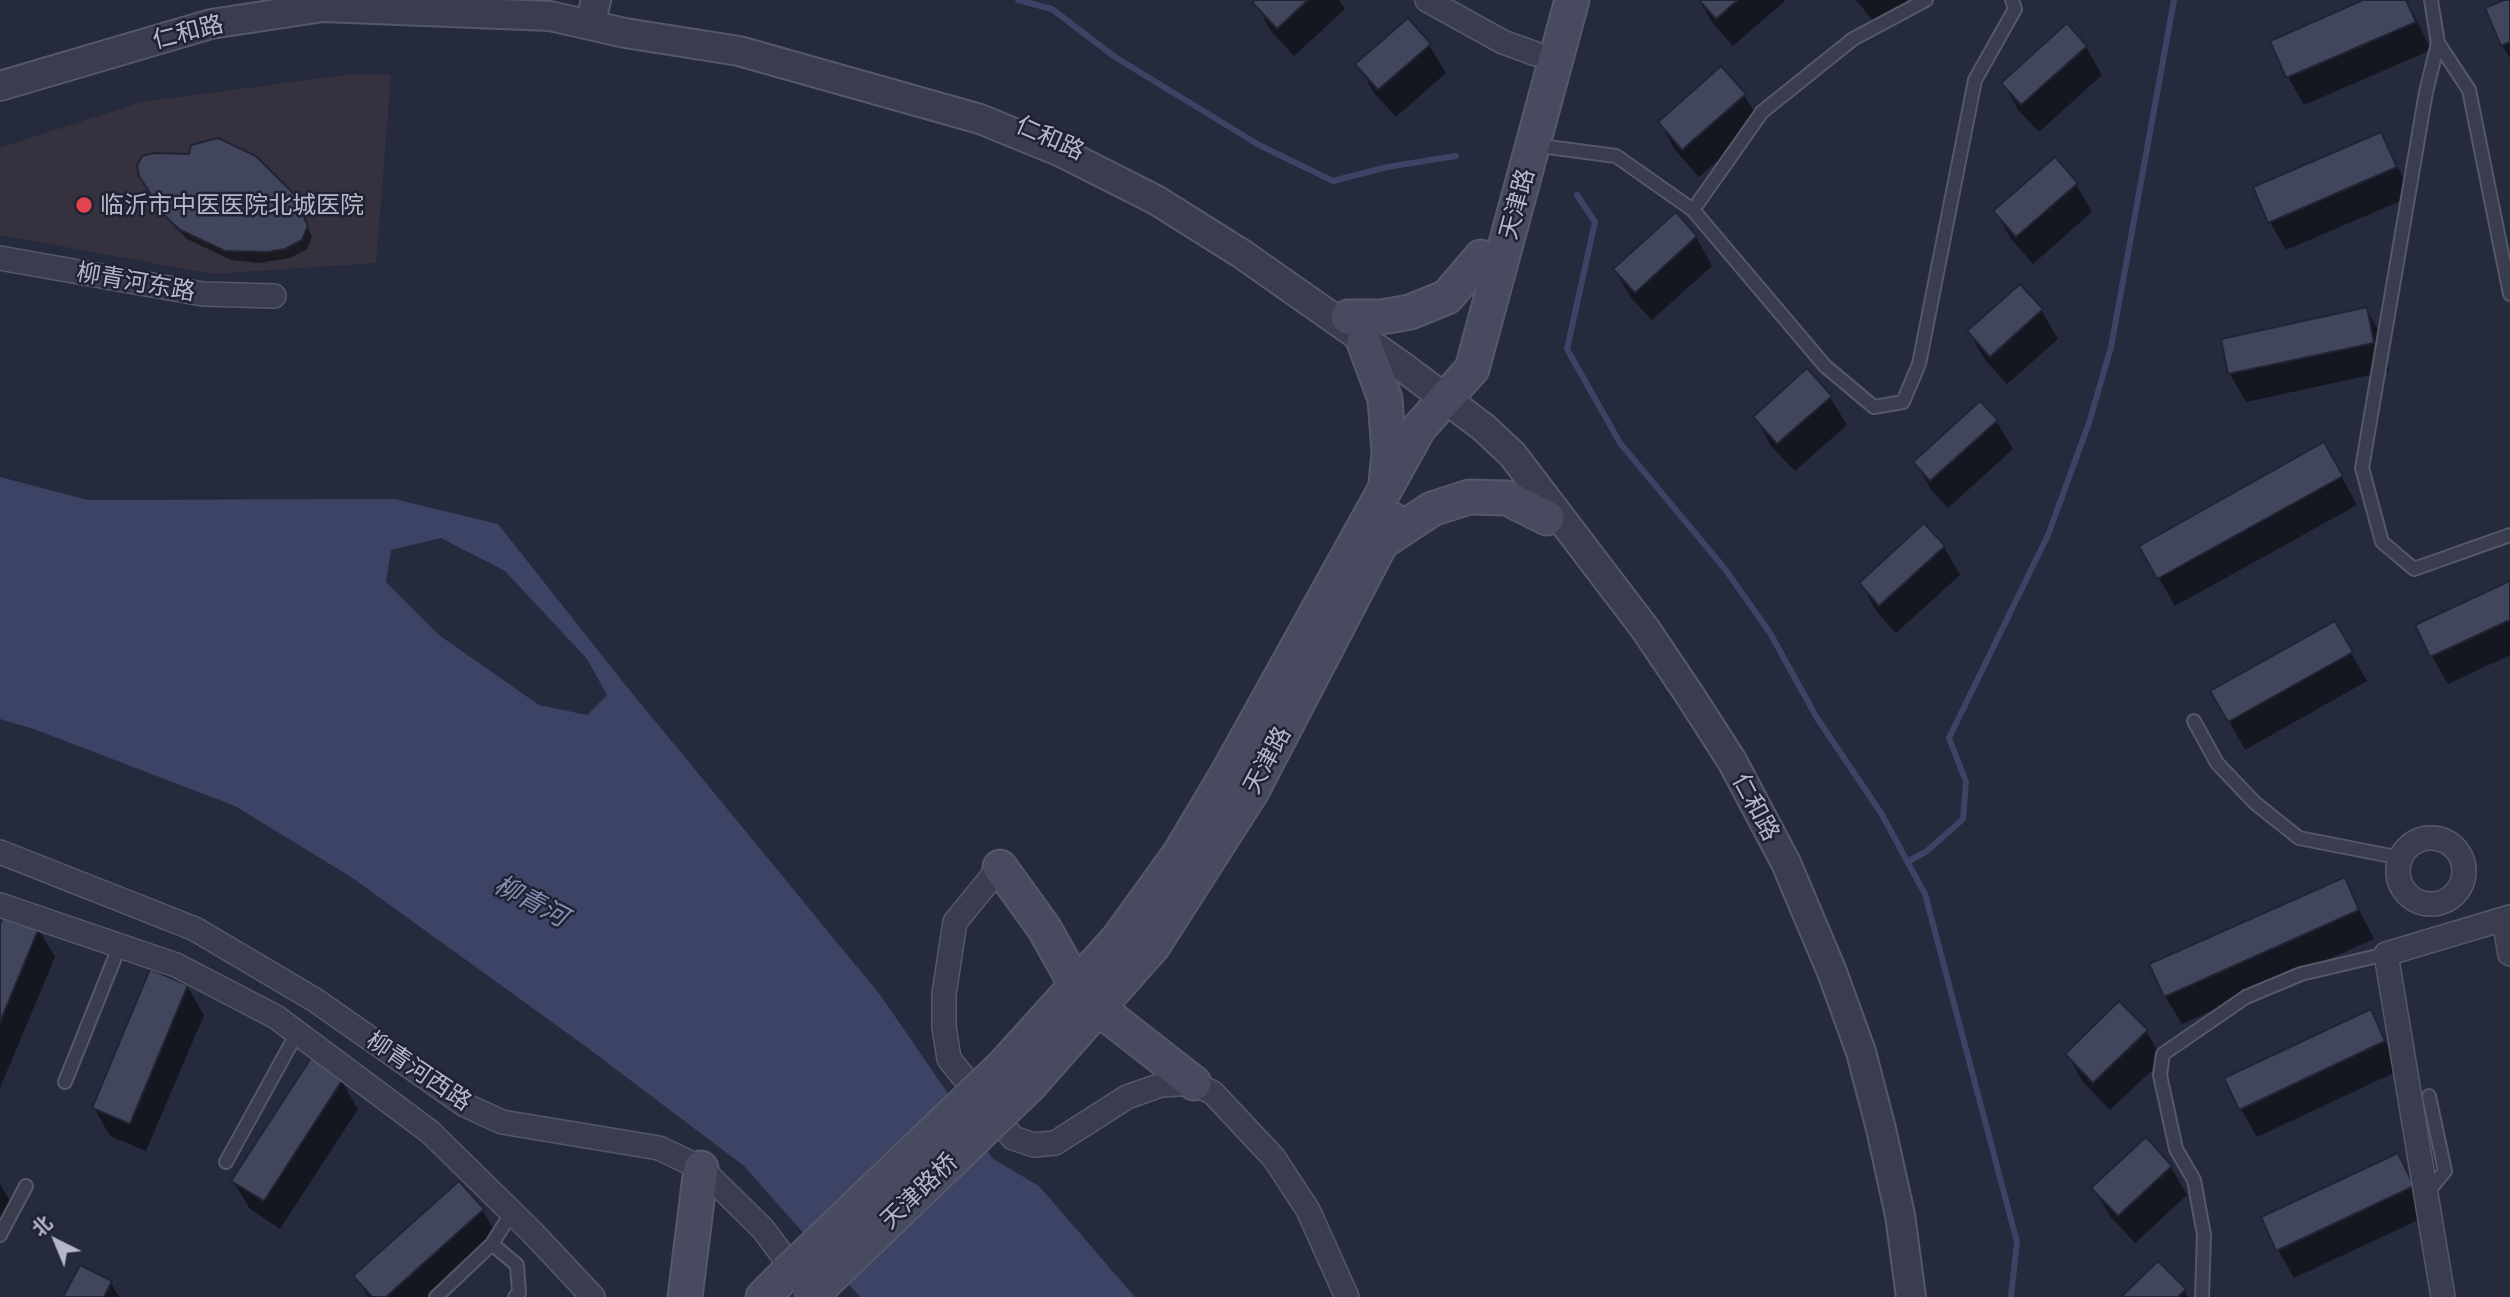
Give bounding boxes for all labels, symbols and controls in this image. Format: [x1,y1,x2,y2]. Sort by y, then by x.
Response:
street label: 仁和路 [150,9,226,55]
street label: 仁和路 [1011,110,1089,166]
street label: 天津路 [1494,165,1540,243]
place label: 临沂市中医医院北城医院 [100,191,364,219]
marker: 临沂市中医医院北城医院 [74,195,94,215]
street label: 柳青河东路 [74,257,198,307]
street label: 天津路 [1237,721,1297,799]
street label: 仁和路 [1726,768,1786,846]
water label: 柳青河 [489,869,573,933]
street label: 柳青河西路 [361,1026,477,1116]
street label: 天津路桥 [874,1147,964,1235]
north arrow [21,1206,91,1276]
text: 北 [27,1210,56,1240]

